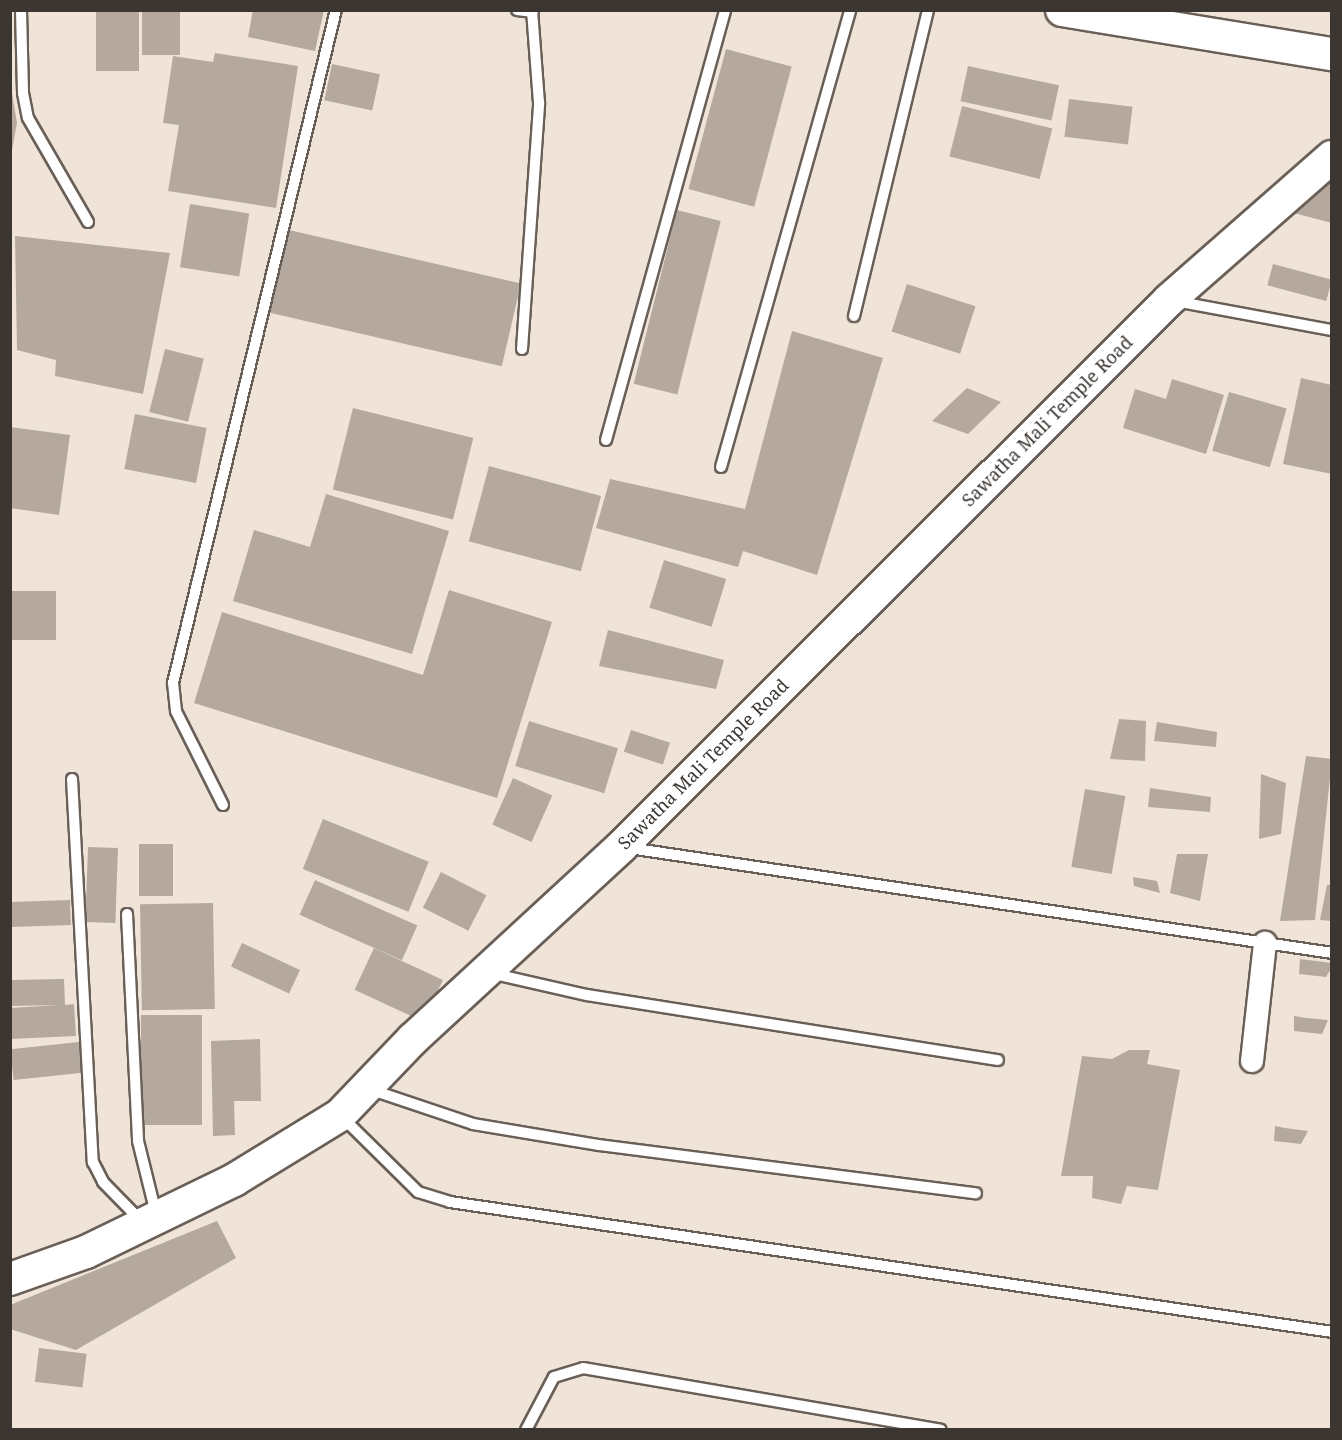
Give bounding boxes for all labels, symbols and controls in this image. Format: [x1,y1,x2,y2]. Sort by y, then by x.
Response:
street label: Sawatha Mali Temple Road [957,331,1137,511]
street label: Sawatha Mali Temple Road [613,674,793,854]

